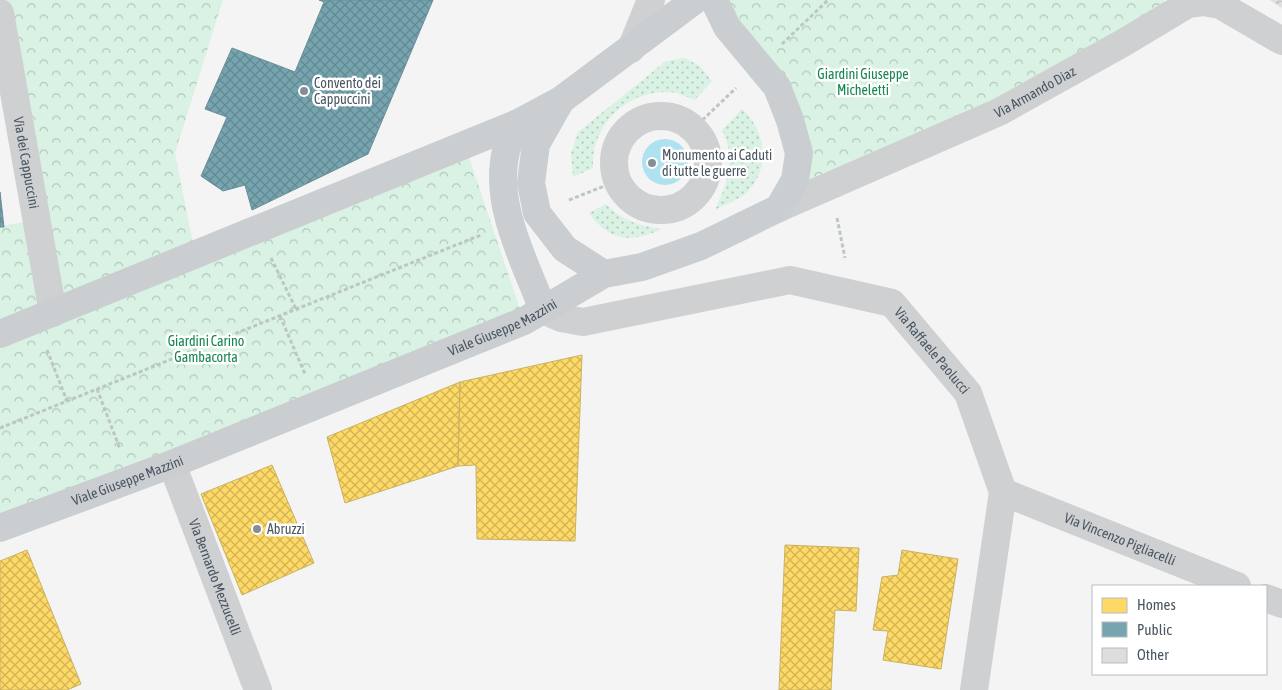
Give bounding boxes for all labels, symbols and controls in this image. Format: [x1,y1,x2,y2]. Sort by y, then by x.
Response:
street label: Via Armando Diaz [992,63,1078,121]
park label: Giardini Giuseppe Micheletti [817,66,909,98]
place label: Convento dei Cappuccini [314,75,381,107]
marker: Convento dei Cappuccini [298,85,310,97]
street label: Via dei Cappuccini [10,115,42,210]
place label: Monumento ai Caduti di tutte le guerre [662,147,772,179]
marker: Monumento ai Caduti di tutte le guerre [646,157,658,169]
street label: Viale Giuseppe Mazzini [445,296,560,359]
street label: Via Raffaele Paolucci [891,304,973,397]
park label: Giardini Carino Gambacorta [168,333,244,365]
street label: Viale Giuseppe Mazzini [69,452,186,509]
street label: Via Vincenzo Pigliacelli [1062,509,1178,569]
street label: Via Bernardo Mezzucelli [186,517,244,637]
place label: Abruzzi [267,521,305,537]
marker: Abruzzi [251,523,263,535]
legend [1092,585,1267,675]
text: Homes [1137,596,1176,613]
text: Public [1137,621,1172,638]
text: Other [1137,646,1169,663]

